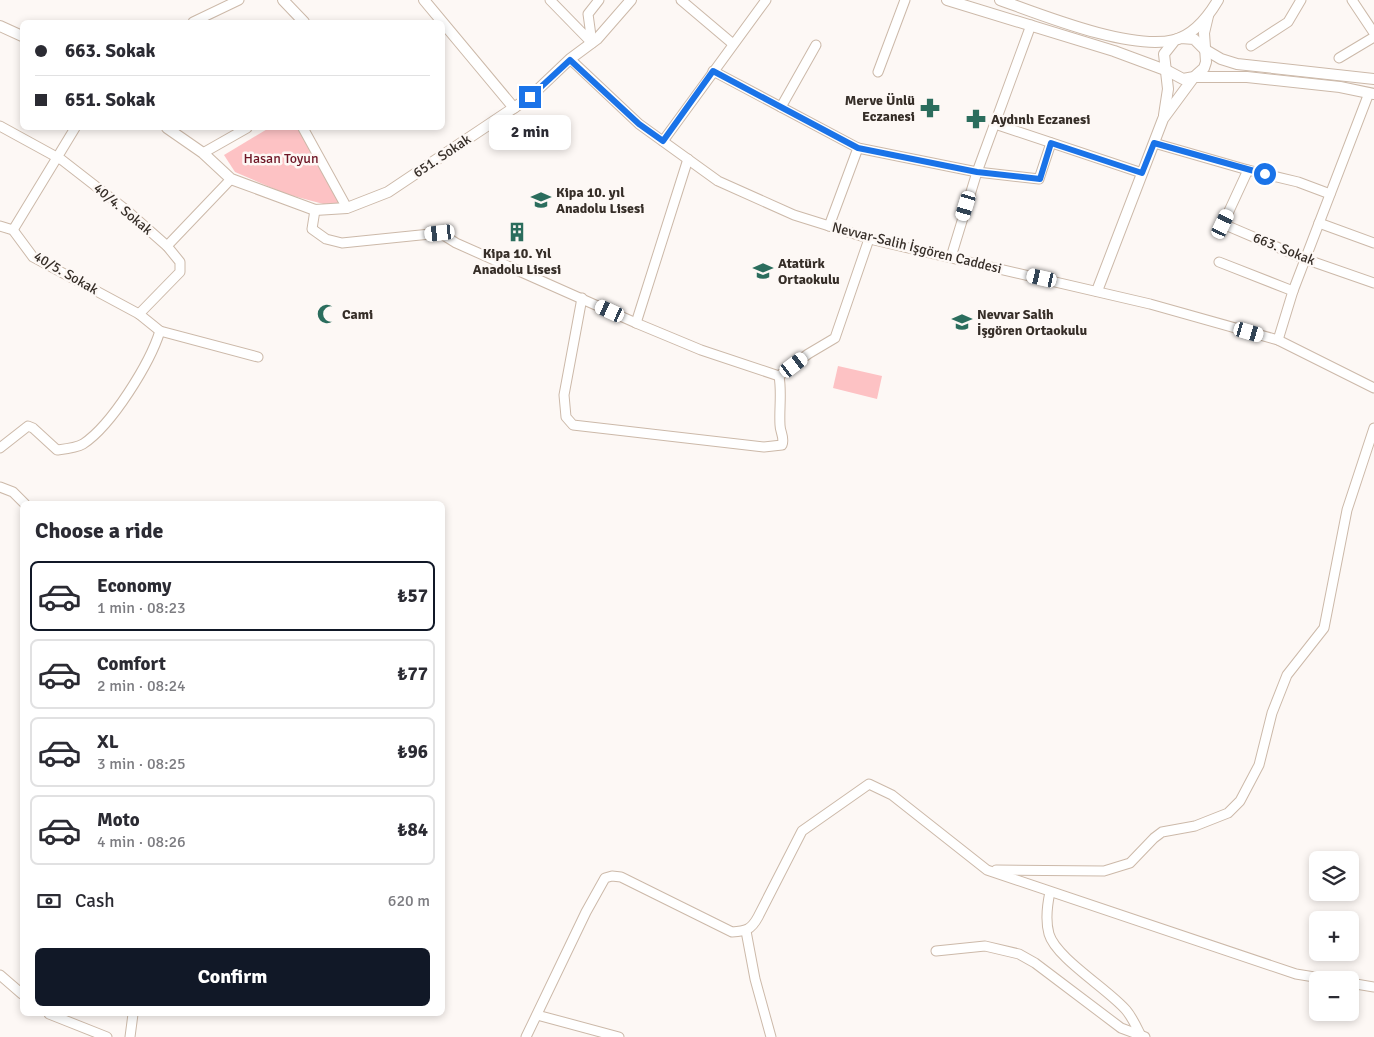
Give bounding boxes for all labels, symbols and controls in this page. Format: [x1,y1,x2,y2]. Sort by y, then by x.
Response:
text: 663. Sokak [65,39,156,63]
route end [519,86,541,108]
text: 651. Sokak [65,88,156,112]
place label: Merve Ünlü Eczanesi [845,92,915,125]
pharmacy icon: Merve Ünlü Eczanesi [919,97,941,119]
pharmacy icon: Aydınlı Eczanesi [965,108,987,130]
place label: Aydınlı Eczanesi [991,111,1090,128]
callout: 2 min [489,114,571,150]
text: 2 min [511,122,549,142]
street label: 651. Sokak [410,131,474,181]
park label: Hasan Toyun [243,150,319,167]
route start [1254,163,1276,185]
street label: 40/4. Sokak [90,179,156,239]
place label: Kipa 10. yıl Anadolu Lisesi [556,184,644,217]
school or university icon: Kipa 10. yıl Anadolu Lisesi [530,189,552,211]
car [954,189,977,223]
car [1209,207,1236,241]
street label: Nevvar-Salih İşgören Caddesi [830,219,1004,277]
building icon: Kipa 10. Yıl Anadolu Lisesi [506,221,528,243]
car [424,224,455,242]
street label: 663. Sokak [1250,229,1318,269]
place label: Kipa 10. Yıl Anadolu Lisesi [473,245,561,278]
street label: 40/5. Sokak [31,248,101,298]
place label: Atatürk Ortaokulu [778,255,840,288]
school or university icon: Atatürk Ortaokulu [752,260,774,282]
car [1025,267,1058,289]
car [593,298,626,324]
mosque icon: Cami [316,303,338,325]
place label: Cami [342,306,373,323]
place label: Nevvar Salih İşgören Ortaokulu [977,306,1088,339]
school or university icon: Nevvar Salih İşgören Ortaokulu [951,311,973,333]
car [1232,321,1265,343]
car [777,350,810,380]
text: Choose a ride [35,517,163,544]
icon: car [37,574,82,619]
text: Economy [97,574,171,598]
text: ₺57 [397,584,428,608]
text: 1 min · 08:23 [97,598,186,618]
icon: car [37,652,82,697]
text: Comfort [97,652,166,676]
text: ₺77 [397,662,428,686]
text: 2 min · 08:24 [97,676,186,696]
icon: car [37,730,82,775]
text: XL [97,730,119,754]
text: ₺96 [397,740,428,764]
text: 3 min · 08:25 [97,754,186,774]
icon: car [37,808,82,853]
text: Moto [97,808,140,832]
text: ₺84 [397,818,428,842]
text: 4 min · 08:26 [97,832,186,852]
map controls [1309,851,1359,1021]
button: layers [1309,851,1359,901]
icon: cash [35,887,63,915]
text: Cash [75,889,115,913]
text: 620 m [388,891,430,911]
button: + [1309,911,1359,961]
button: Confirm [35,948,430,1006]
button: − [1309,971,1359,1021]

